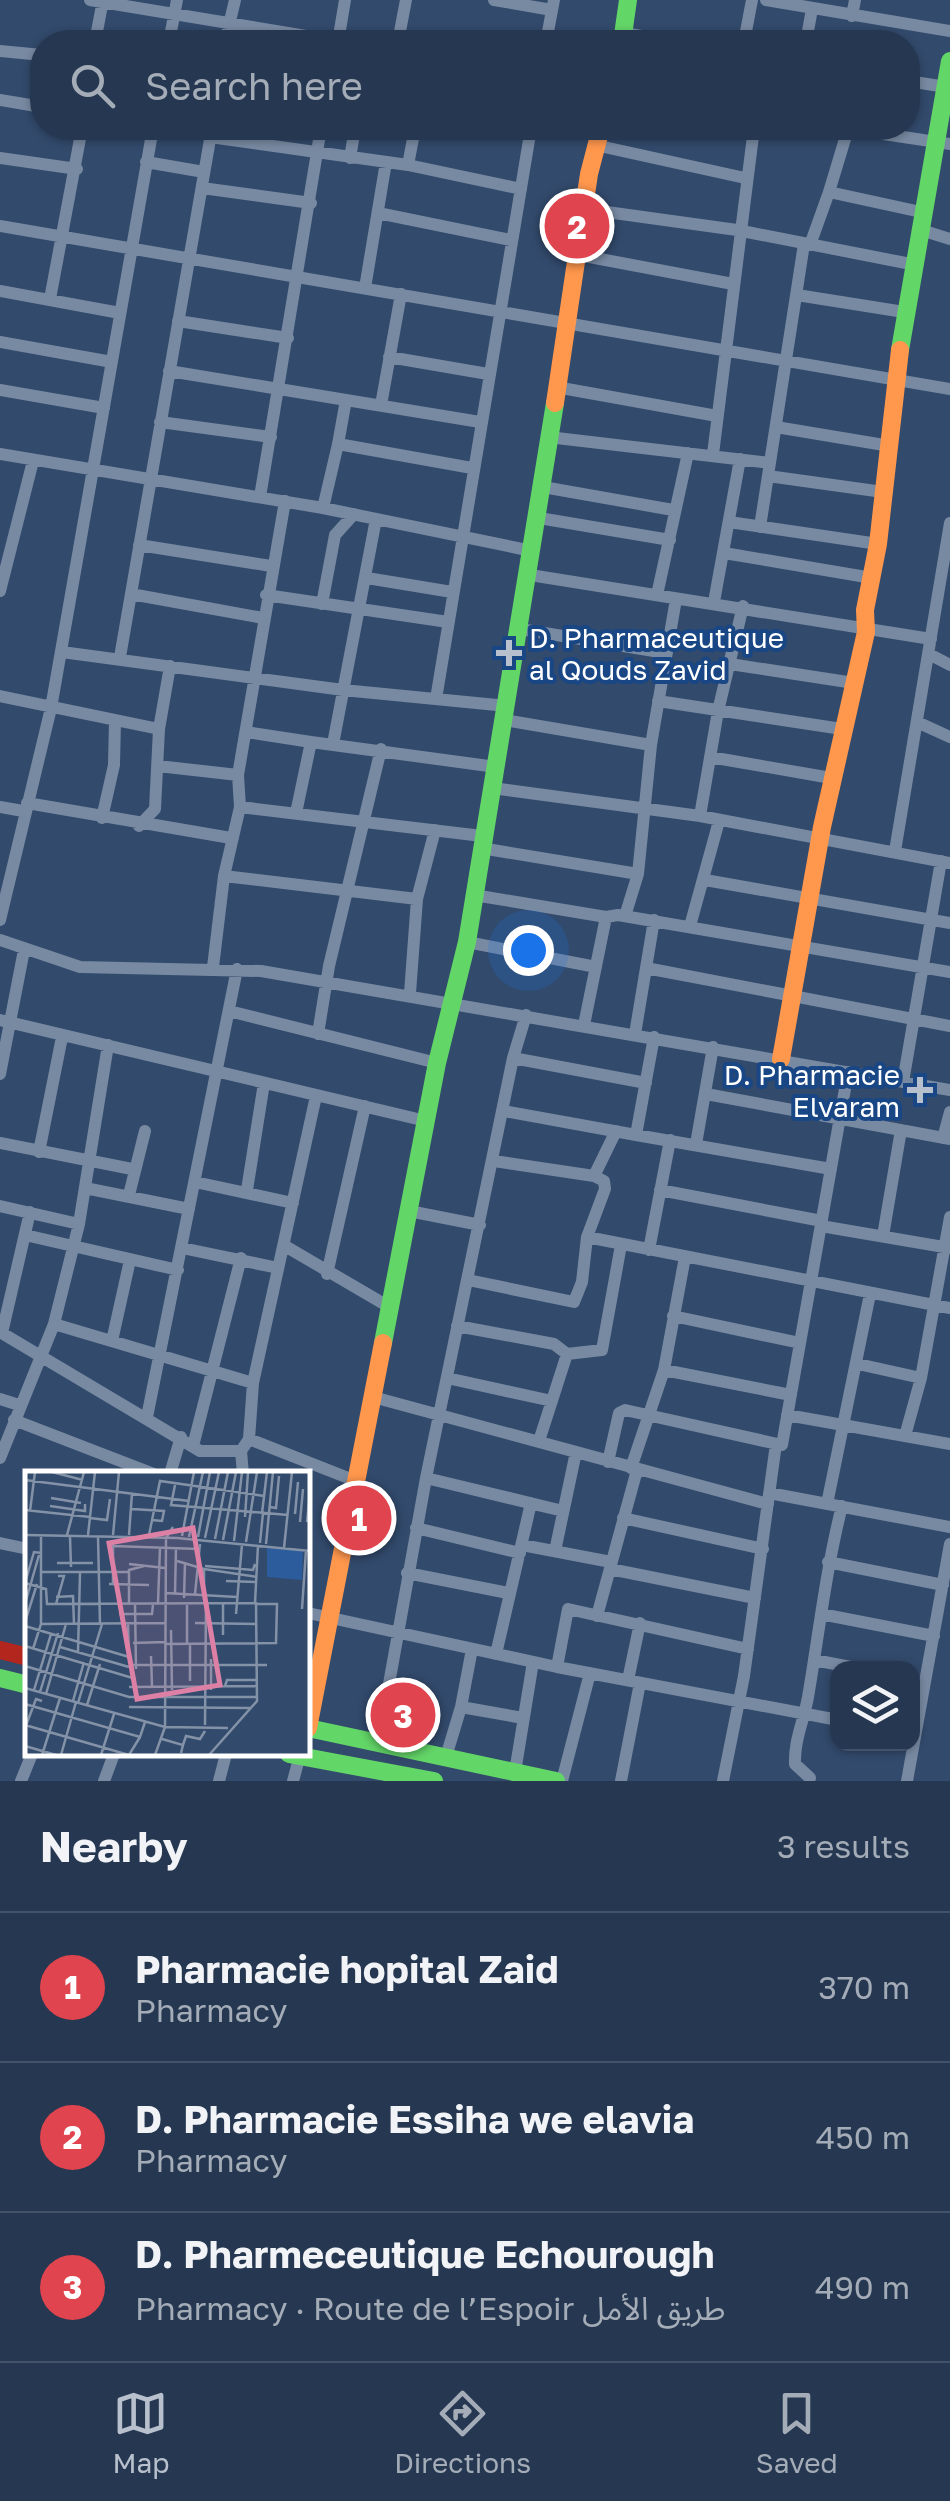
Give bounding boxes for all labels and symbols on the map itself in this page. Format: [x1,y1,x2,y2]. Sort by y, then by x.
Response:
pin: 2 [544,188,610,264]
place label: D. Pharmaceutique al Qouds Zavid [529,621,784,686]
marker: D. Pharmaceutique al Qouds Zavid [498,642,520,664]
your location [503,925,554,976]
place label: D. Pharmacie Elvaram [724,1058,900,1123]
marker: D. Pharmacie Elvaram [909,1079,931,1101]
inset map [25,1471,310,1756]
pin: 1 [326,1480,392,1556]
pin: 3 [370,1678,436,1752]

